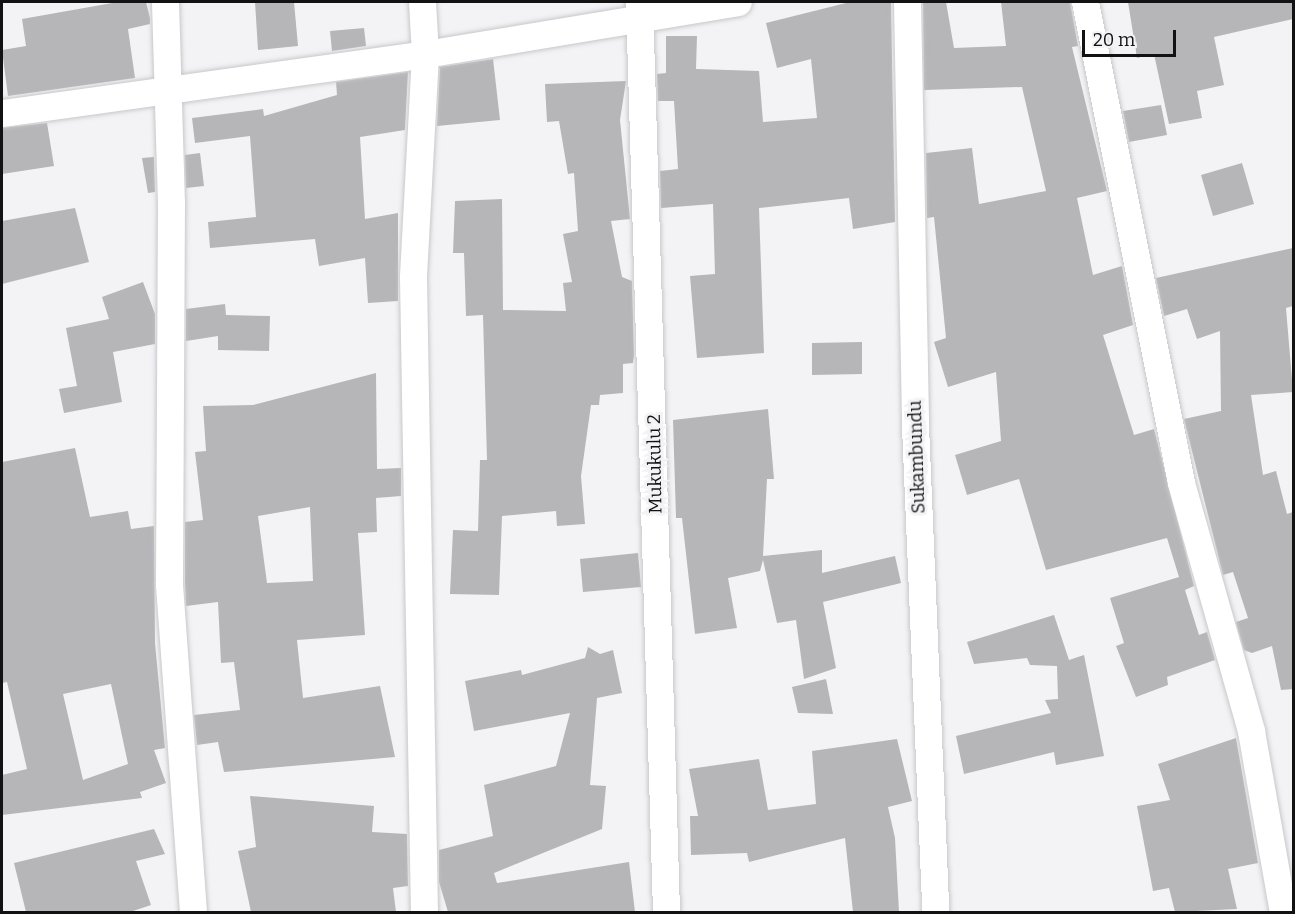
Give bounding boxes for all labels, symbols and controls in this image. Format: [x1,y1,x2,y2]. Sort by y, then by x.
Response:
scale bar [1085,18,1180,56]
text: 20 m [1093,29,1135,51]
street label: Sukambundu [904,400,930,514]
street label: Mukukulu 2 [643,414,667,514]

